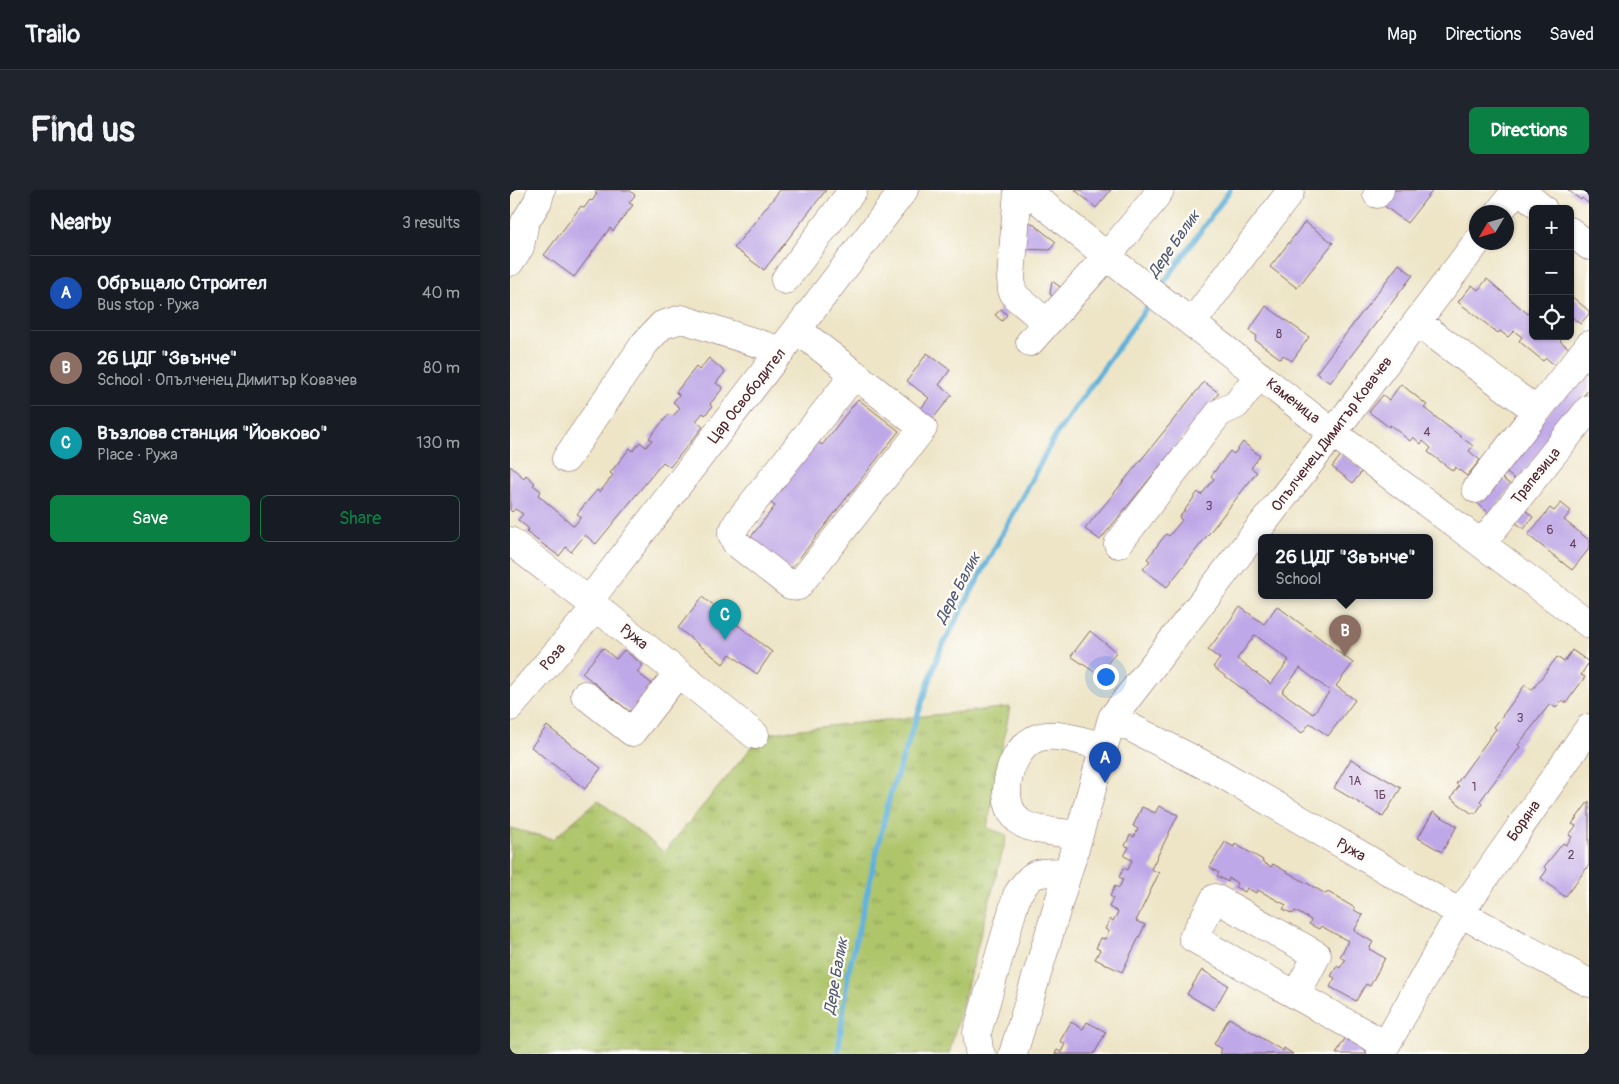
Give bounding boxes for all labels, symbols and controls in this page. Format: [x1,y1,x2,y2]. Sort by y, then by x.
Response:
text: Trailo [25,20,80,49]
text: Map [1387,23,1417,46]
text: Directions [1445,23,1521,46]
text: Saved [1549,23,1594,46]
button: Directions [1469,107,1589,154]
text: Find us [30,108,135,152]
water label: Дере Балик [1143,205,1205,282]
north arrow [1469,205,1514,250]
map controls [1529,205,1574,340]
button: + [1529,205,1574,250]
text: Nearby [50,209,111,236]
text: 3 results [402,213,460,233]
button: − [1529,250,1574,295]
text: Обръщало Строител [97,271,267,295]
text: A [61,283,71,303]
text: 40 m [422,283,460,303]
text: Bus stop · Ружа [97,295,199,315]
button: locate [1529,295,1574,340]
house number: 8 [1276,327,1282,342]
street label: Цар Освободител [704,344,790,447]
text: 26 ЦДГ "Звънче" [97,346,237,370]
street label: Опълченец Димитър Ковачев [1267,353,1397,515]
text: B [61,358,71,378]
text: 80 m [423,358,460,378]
text: School · Опълченец Димитър Ковачев [97,370,357,390]
street label: Каменица [1262,374,1324,428]
text: Възлова станция "Йовково" [97,421,328,445]
house number: 4 [1424,425,1431,440]
text: C [61,433,71,453]
text: 130 m [416,433,460,453]
street label: Трапезица [1507,444,1565,508]
text: Place · Ружа [97,445,178,465]
button: Save [50,495,250,542]
button: Share [260,495,460,542]
house number: 3 [1206,499,1213,514]
house number: 6 [1547,523,1554,538]
popup [1258,534,1433,599]
house number: 4 [1570,537,1577,552]
text: 26 ЦДГ "Звънче" [1275,545,1416,569]
water label: Дере Балик [931,548,986,628]
text: School [1275,569,1321,589]
pin: C [709,599,741,640]
pin: B [1329,615,1361,656]
street label: Ружа [616,620,652,654]
street label: Роза [536,640,570,674]
your location [1093,664,1119,690]
house number: 3 [1517,711,1524,726]
pin: A [1089,742,1121,783]
house number: 1А [1349,774,1361,789]
house number: 1 [1472,780,1476,795]
house number: 1Б [1374,788,1386,803]
street label: Боряна [1503,797,1545,845]
street label: Ружа [1333,834,1369,866]
house number: 2 [1568,848,1575,863]
water label: Дере Балик [819,935,853,1017]

